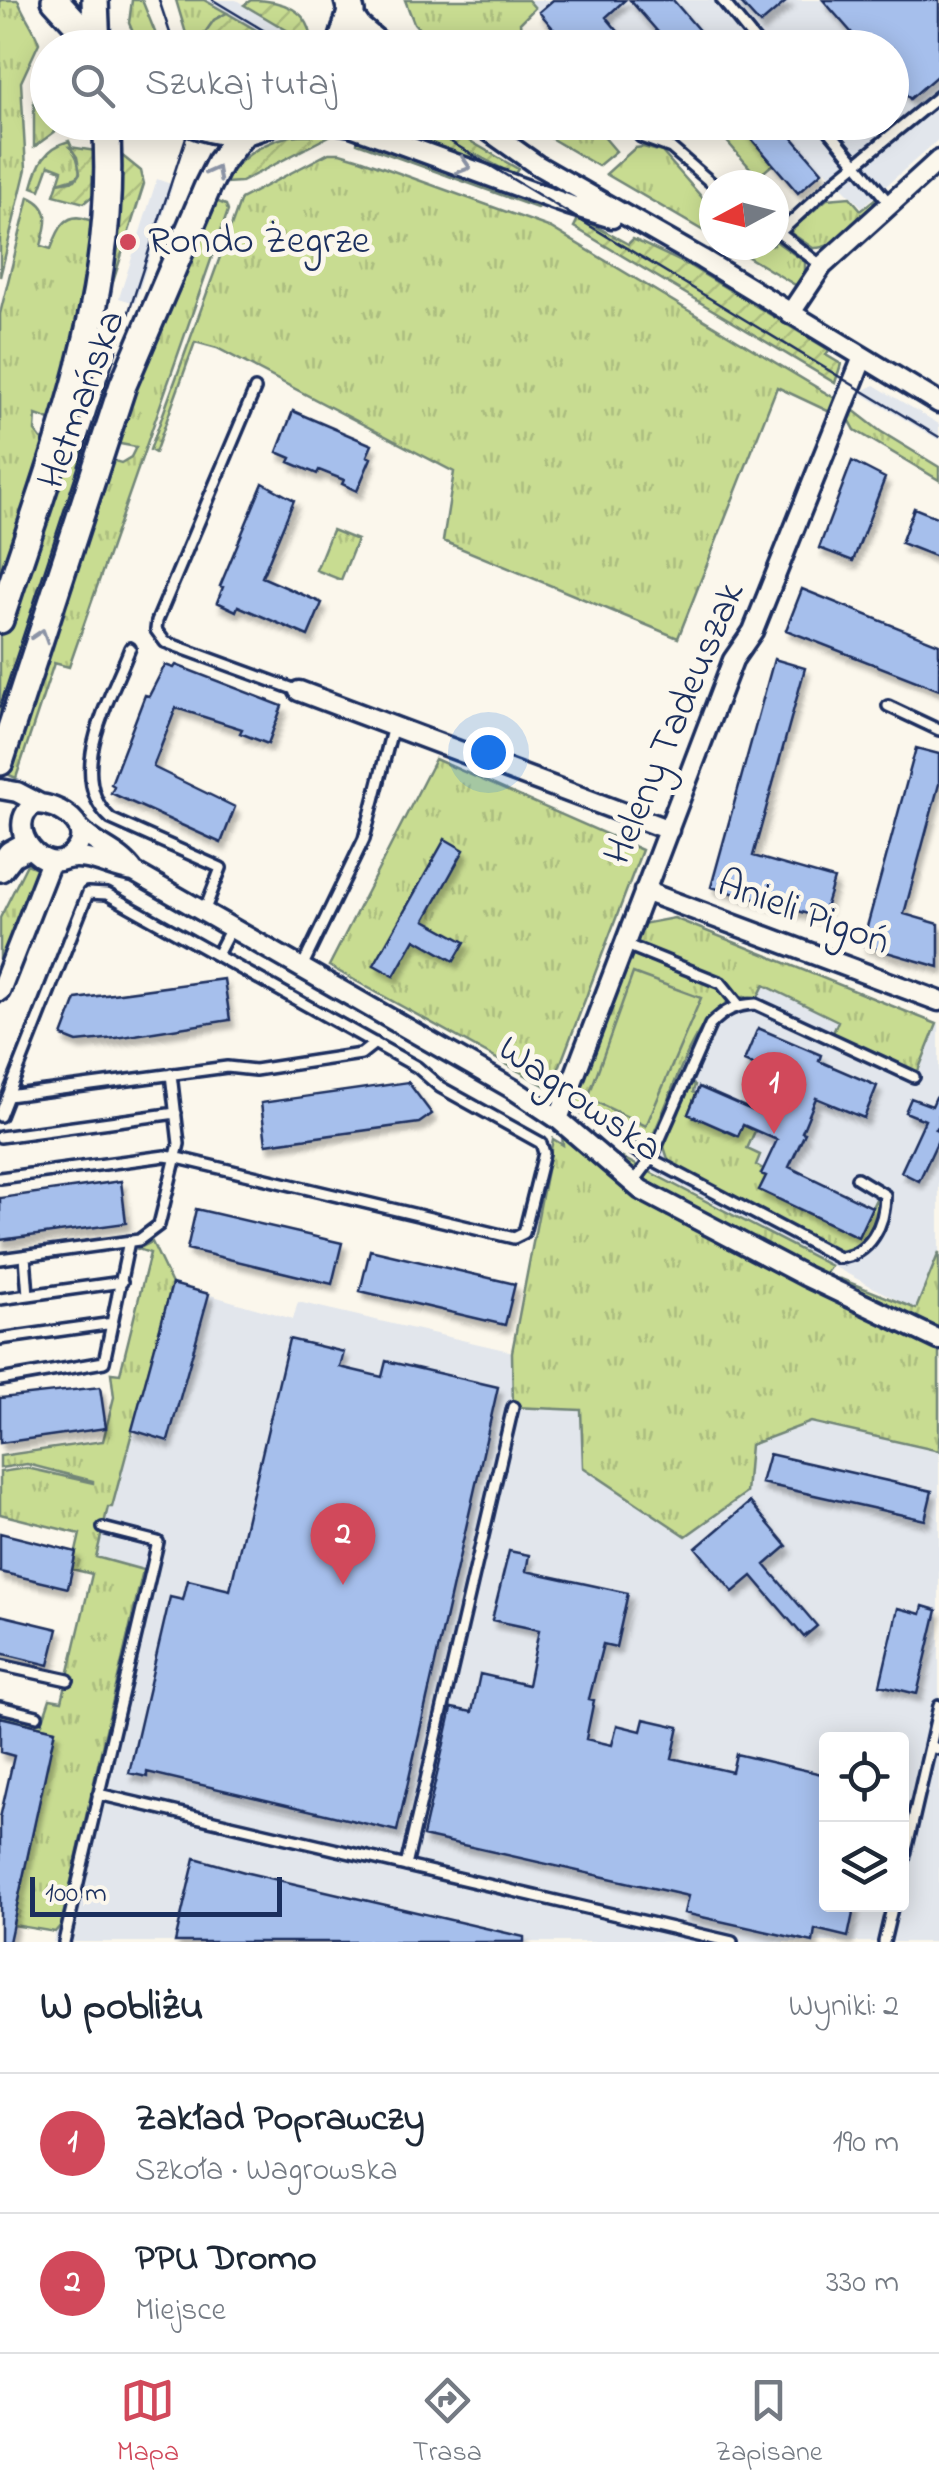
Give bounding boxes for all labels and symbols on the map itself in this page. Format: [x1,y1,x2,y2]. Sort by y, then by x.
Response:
one-way arrow [454,154,471,174]
one-way arrow [203,165,222,183]
north arrow [699,170,789,260]
place label: Rondo Żegrze [148,213,370,272]
marker: Rondo Żegrze [117,231,139,253]
street label: Hetmańska [23,302,143,498]
street label: Heleny Tadeuszak [590,573,762,874]
one-way arrow [30,628,50,645]
your location [463,727,514,778]
street label: Anieli Pigoń [708,856,898,972]
street label: Wagrowska [484,1021,674,1179]
pin: 1 [742,1052,806,1134]
pin: 2 [310,1502,376,1585]
scale bar [30,1872,282,1916]

